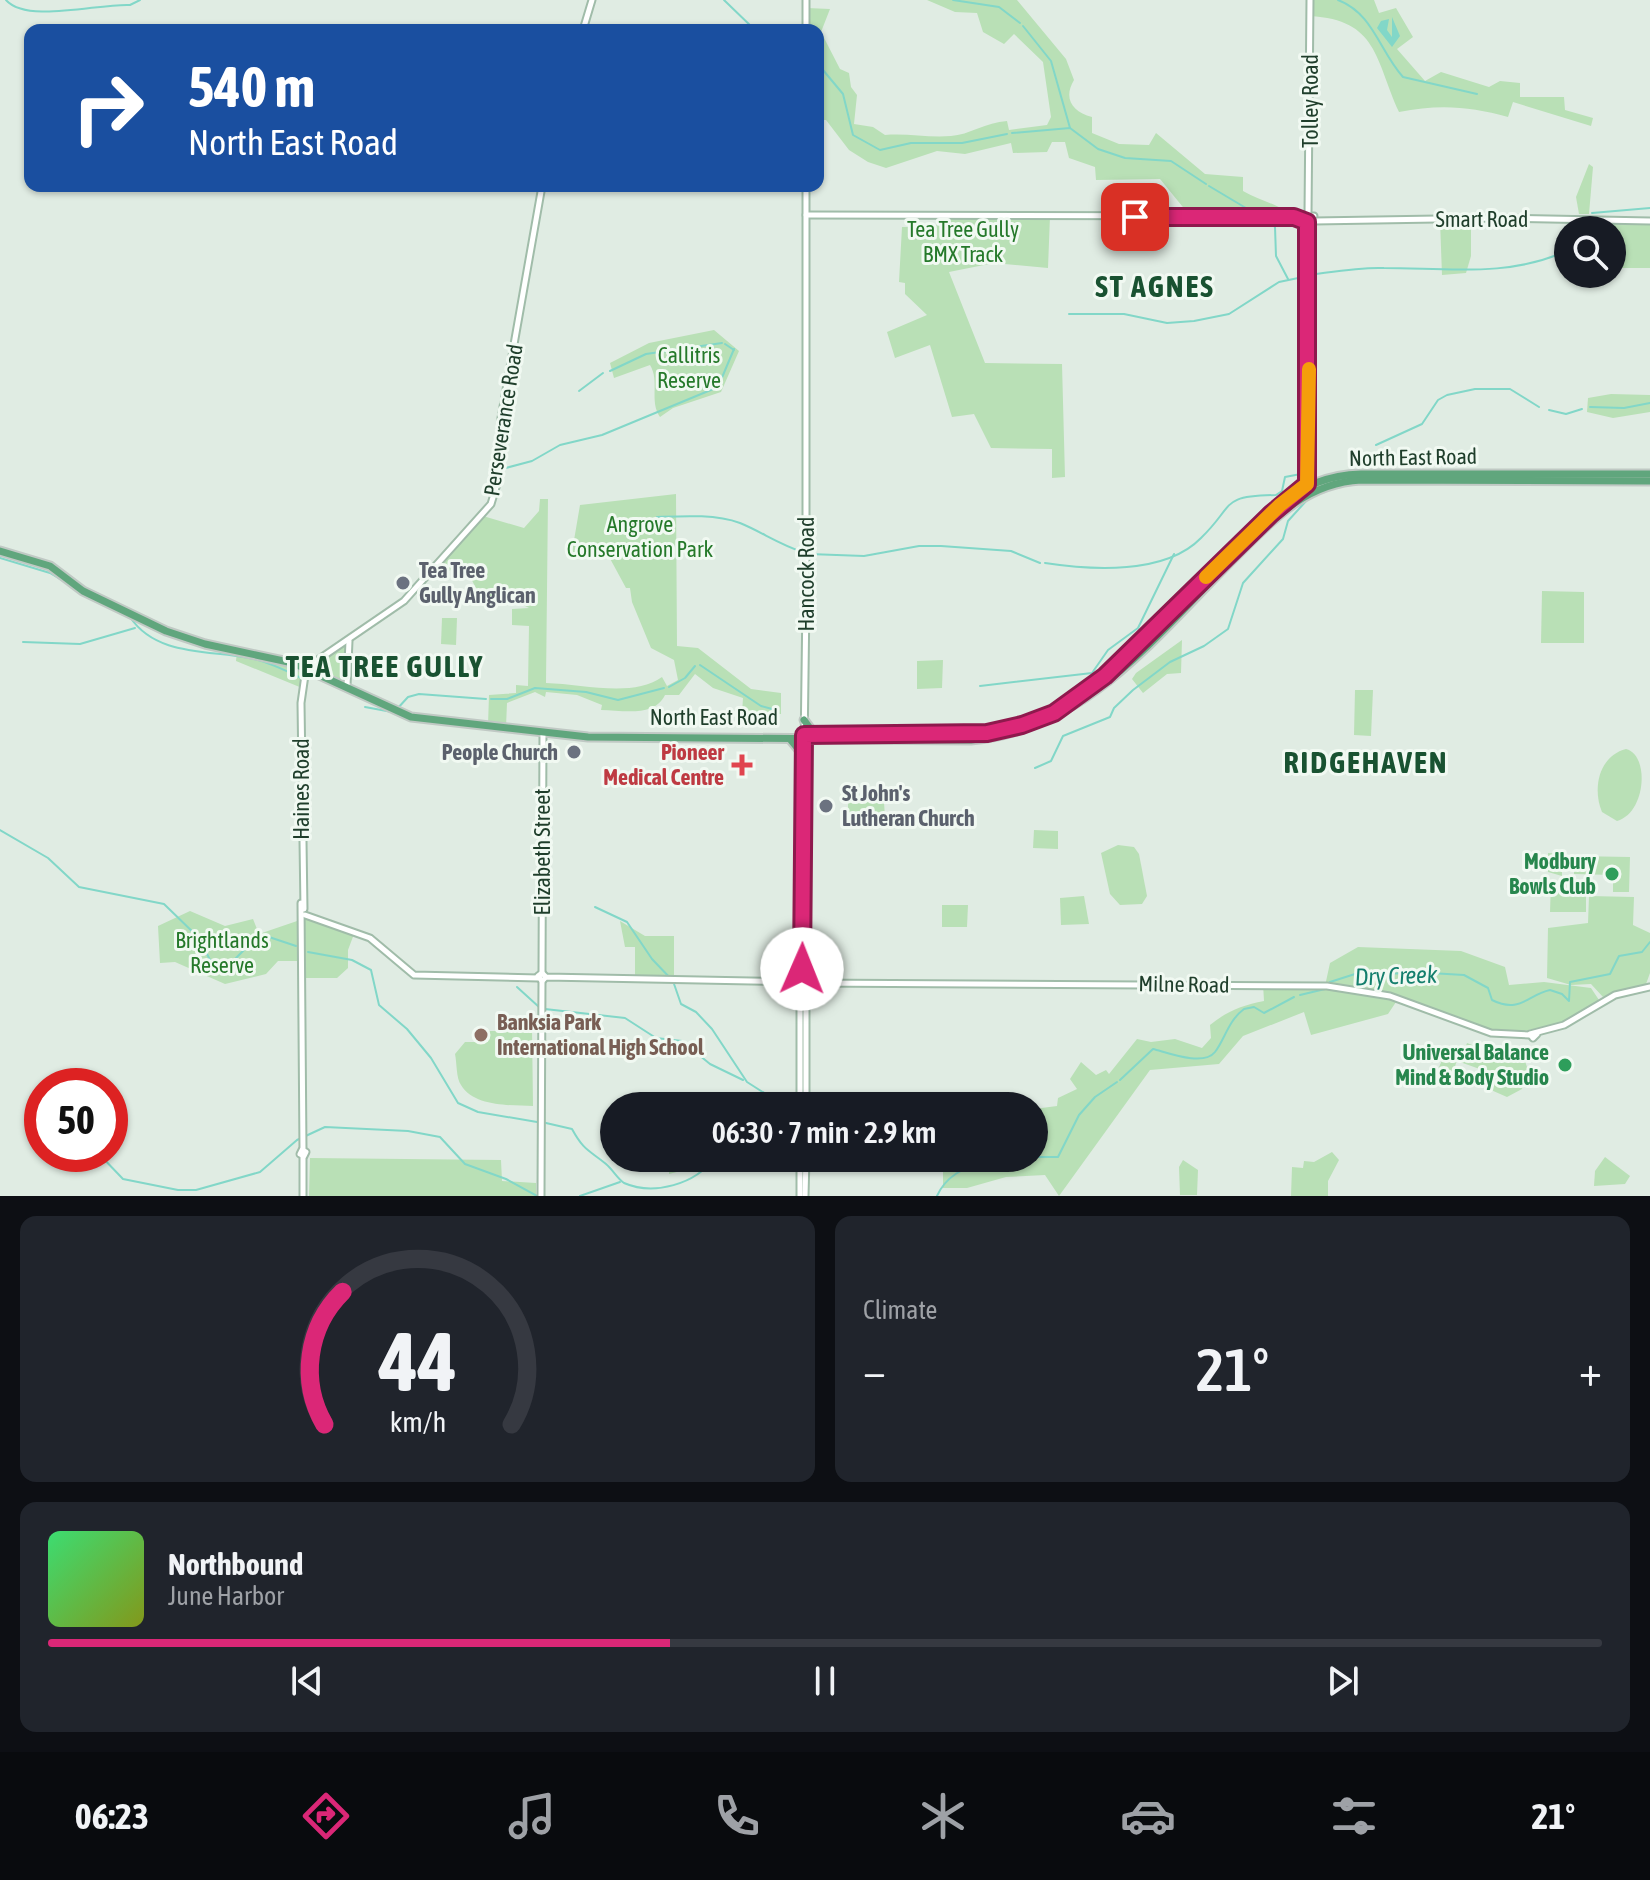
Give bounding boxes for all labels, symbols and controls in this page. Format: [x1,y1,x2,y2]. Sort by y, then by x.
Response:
street label: Tolley Road [1297,54,1323,148]
text: 540 m [188,55,315,119]
icon: right [56,56,160,160]
text: North East Road [188,121,398,163]
pin [1101,183,1169,251]
icon: arrive [1113,195,1157,239]
street label: Smart Road [1436,206,1528,232]
park label: Tea Tree Gully BMX Track [907,216,1019,267]
map controls [1554,216,1626,288]
button: search [1554,216,1626,288]
district label: ST AGNES [1095,269,1215,303]
street label: Perseverance Road [478,342,528,498]
park label: Callitris Reserve [657,342,721,393]
street label: North East Road [1349,443,1477,471]
park label: Angrove Conservation Park [567,511,714,562]
street label: Hancock Road [793,517,819,632]
place label: Tea Tree Gully Anglican [419,557,536,608]
marker: Tea Tree Gully Anglican [394,574,412,592]
district label: TEA TREE GULLY [286,649,484,683]
street label: North East Road [650,704,778,730]
street label: Haines Road [288,738,314,840]
place label: People Church [442,739,558,765]
place label: Pioneer Medical Centre [603,739,724,790]
marker: People Church [565,743,583,761]
district label: RIDGEHAVEN [1284,745,1448,779]
marker: Pioneer Medical Centre [731,754,753,776]
place label: St John's Lutheran Church [842,780,975,831]
street label: Elizabeth Street [529,788,555,916]
marker: St John's Lutheran Church [817,797,835,815]
place label: Modbury Bowls Club [1509,848,1596,899]
marker: Modbury Bowls Club [1603,865,1621,883]
park label: Brightlands Reserve [175,927,269,978]
position arrow [760,927,844,1011]
water label: Dry Creek [1354,961,1438,990]
street label: Milne Road [1138,970,1230,998]
place label: Banksia Park International High School [497,1009,705,1060]
marker: Banksia Park International High School [472,1026,490,1044]
place label: Universal Balance Mind & Body Studio [1395,1039,1549,1090]
marker: Universal Balance Mind & Body Studio [1556,1056,1574,1074]
speed limit sign: 50 [24,1068,128,1172]
text: 06:30 · 7 min · 2.9 km [712,1115,936,1149]
text: Climate [863,1295,937,1325]
text: 44 [377,1313,457,1409]
text: 21° [1196,1335,1269,1404]
text: − [863,1345,886,1395]
text: + [1579,1345,1602,1395]
text: km/h [389,1405,446,1438]
text: Northbound [168,1547,303,1581]
text: June Harbor [168,1581,284,1611]
icon: previous [285,1659,329,1703]
icon: pause [803,1659,847,1703]
icon: next [1321,1659,1365,1703]
icon: directions [298,1788,354,1844]
icon: music [504,1788,560,1844]
icon: phone [709,1788,765,1844]
icon: climate [915,1788,971,1844]
icon: car [1120,1788,1176,1844]
icon: filters [1326,1788,1382,1844]
text: 06:23 [75,1795,149,1837]
text: 21° [1531,1795,1575,1837]

